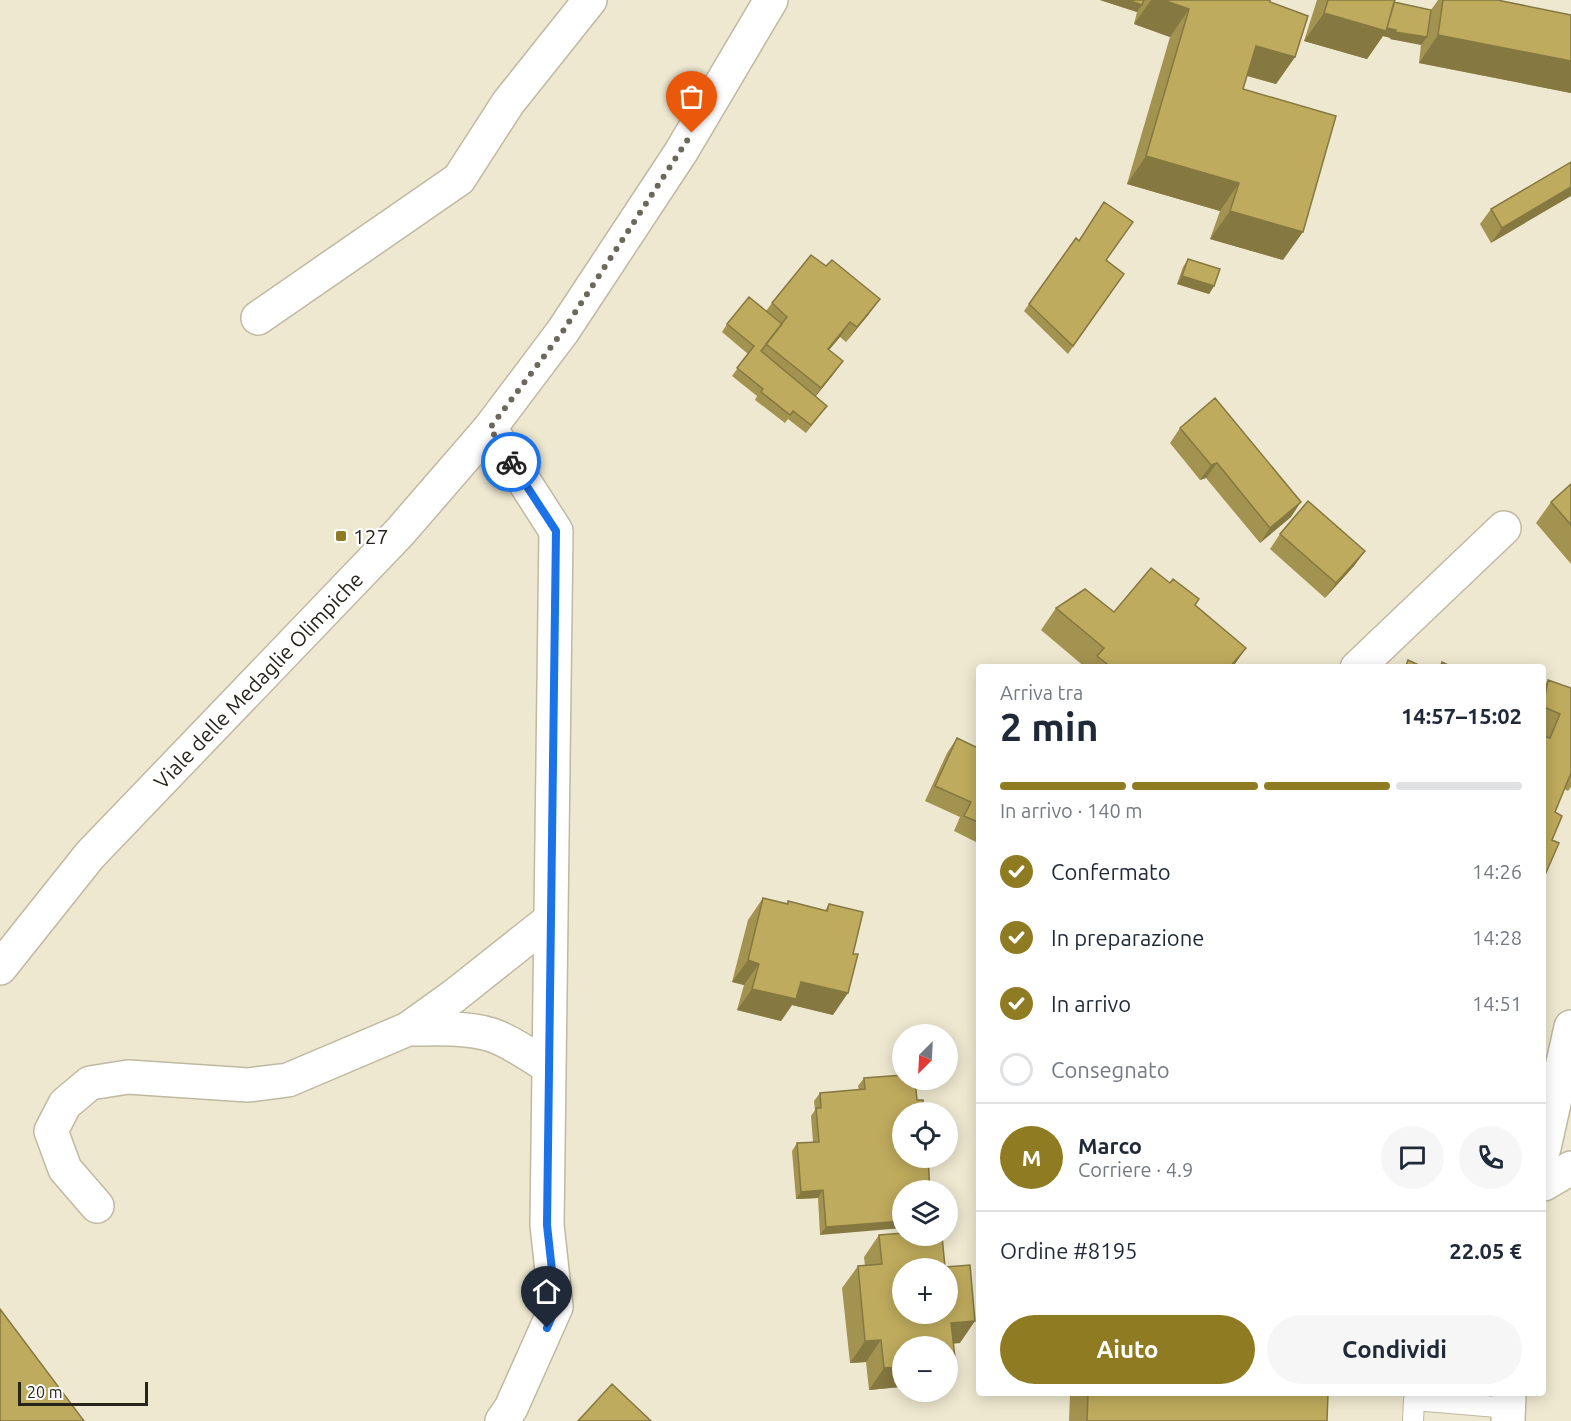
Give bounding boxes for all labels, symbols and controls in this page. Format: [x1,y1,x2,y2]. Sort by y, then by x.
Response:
pin [666,71,717,133]
icon: bag [675,80,708,113]
courier [481,432,541,492]
icon: bike [495,446,528,479]
place label: 127 [353,524,389,548]
marker: 127 [334,529,348,543]
street label: Viale delle Medaglie Olimpiche [149,567,367,793]
text: Arriva tra [1000,681,1083,704]
text: 14:57–15:02 [1401,703,1522,728]
text: 2 min [1000,705,1099,748]
text: In arrivo · 140 m [1000,799,1143,822]
icon: check [1000,855,1033,888]
text: Confermato [1051,859,1171,884]
text: 14:26 [1472,860,1522,883]
icon: check [1000,921,1033,954]
text: In preparazione [1051,925,1204,950]
text: 14:28 [1472,926,1522,949]
icon: check [1000,987,1033,1020]
text: In arrivo [1051,991,1131,1016]
text: 14:51 [1472,992,1522,1015]
north arrow [892,1024,958,1090]
map controls [892,1024,958,1402]
text: Consegnato [1051,1057,1170,1082]
button: locate [892,1102,958,1168]
button: chat [1381,1126,1444,1189]
button: phone [1459,1126,1522,1189]
text: Marco [1078,1133,1142,1158]
text: M [1022,1145,1041,1170]
text: Corriere · 4.9 [1078,1158,1193,1181]
button: layers [892,1180,958,1246]
text: Ordine #8195 [1000,1238,1137,1263]
text: 22.05 € [1449,1238,1522,1263]
button: + [892,1258,958,1324]
pin [521,1266,572,1328]
icon: home [530,1275,563,1308]
button: Aiuto [1000,1315,1255,1384]
button: Condividi [1267,1315,1522,1384]
button: − [892,1336,958,1402]
scale bar [18,1379,148,1406]
text: 20 m [27,1383,63,1401]

